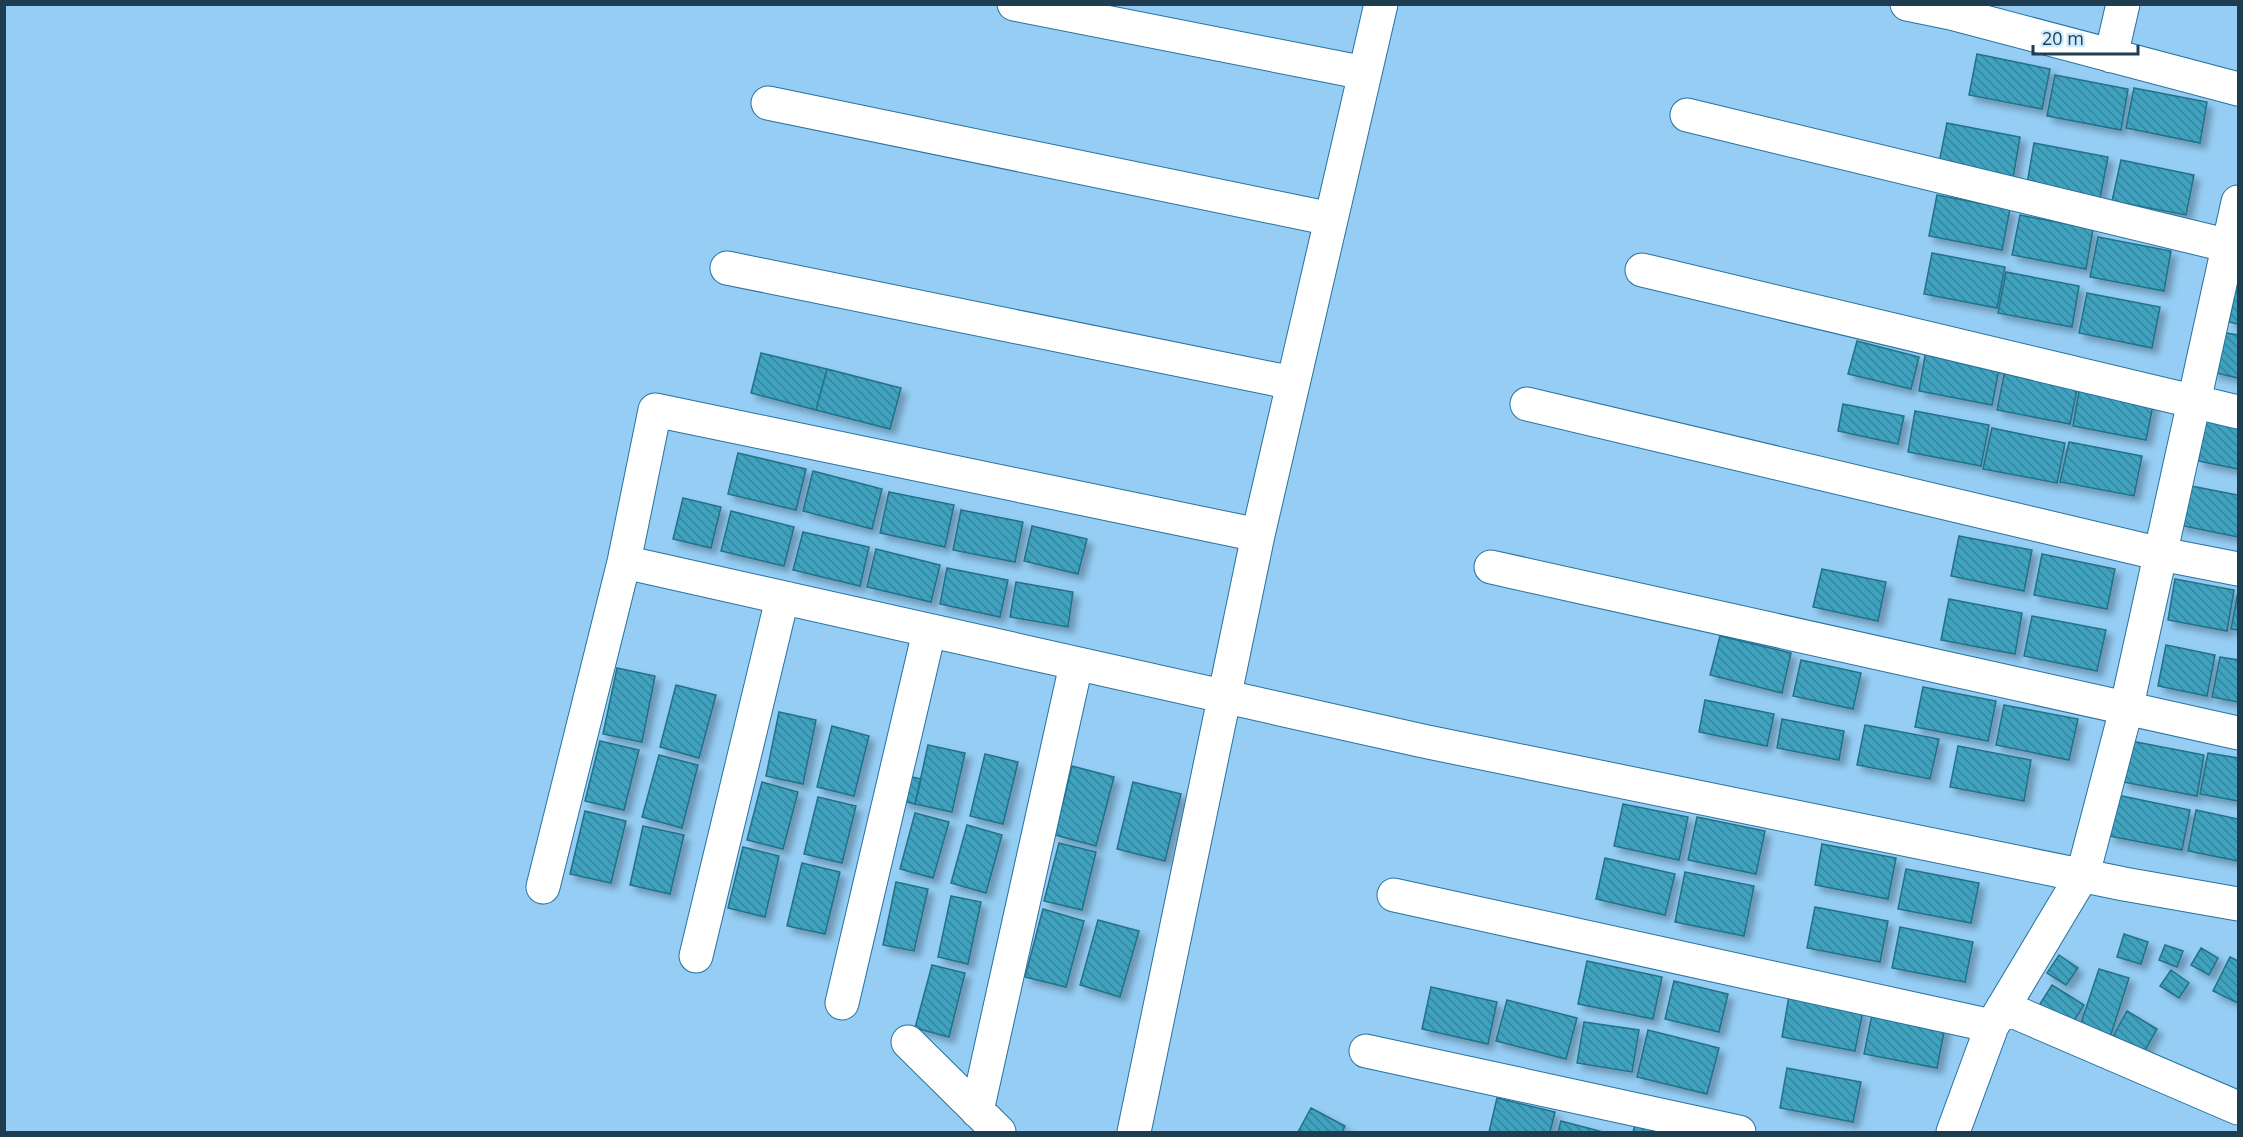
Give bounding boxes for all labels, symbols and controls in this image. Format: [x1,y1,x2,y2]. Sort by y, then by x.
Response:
scale bar [2033,18,2138,56]
text: 20 m [2042,26,2084,50]

